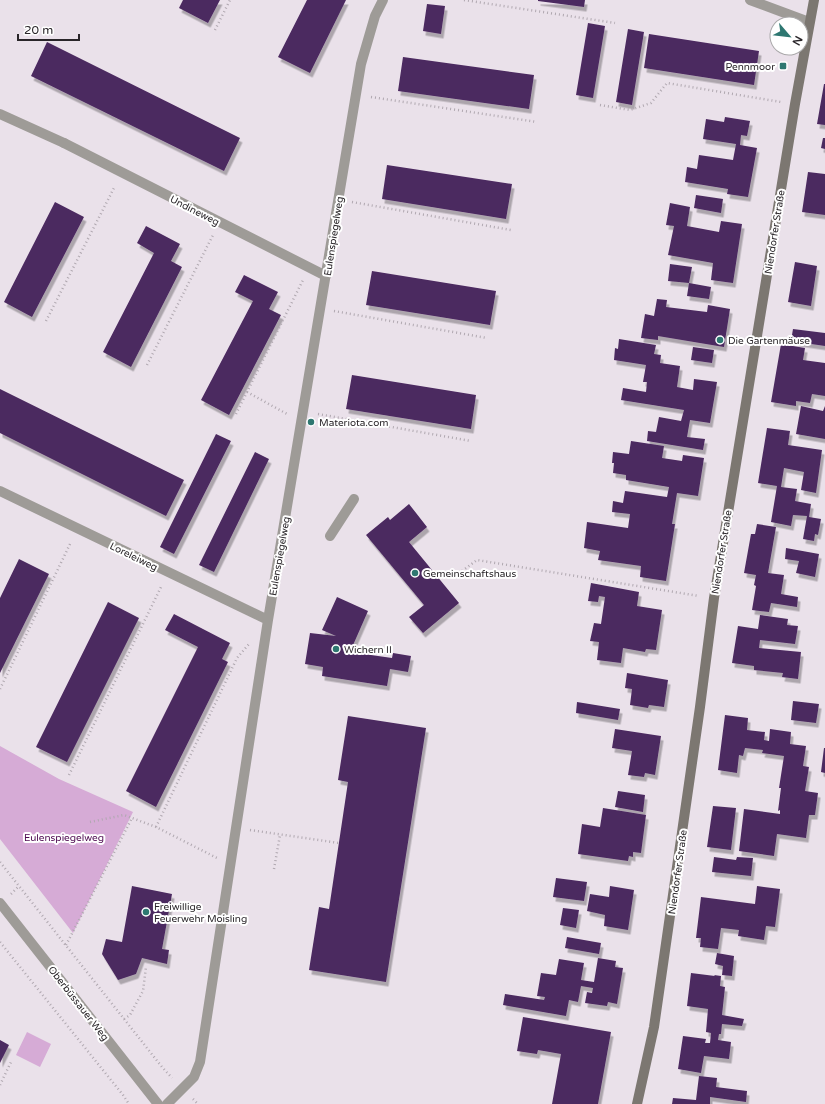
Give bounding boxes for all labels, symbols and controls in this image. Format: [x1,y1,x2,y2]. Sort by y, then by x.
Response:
scale bar [18,16,79,42]
north arrow [769,16,809,56]
text: 20 m [24,23,53,37]
text: N [790,34,805,47]
place label: Pennmoor [725,61,775,73]
marker: Pennmoor [778,61,788,71]
street label: Niendorfer Straße [762,189,788,275]
street label: Undineweg [168,193,221,228]
street label: Eulenspiegelweg [322,196,346,277]
marker: Die Gartenmäuse [715,335,725,345]
place label: Die Gartenmäuse [728,335,810,347]
marker: Materiota.com [306,417,316,427]
place label: Materiota.com [319,417,388,429]
street label: Niendorfer Straße [709,509,735,595]
street label: Eulenspiegelweg [267,516,293,597]
street label: Loreleiweg [108,540,159,574]
marker: Gemeinschaftshaus [410,568,420,578]
place label: Gemeinschaftshaus [423,568,516,580]
marker: Wichern II [331,644,341,654]
place label: Wichern II [344,644,392,656]
street label: Niendorfer Straße [666,829,690,915]
park label: Eulenspiegelweg [24,832,104,844]
place label: Freiwillige Feuerwehr Moisling [154,901,247,925]
marker: Freiwillige Feuerwehr Moisling [141,907,151,917]
street label: Oberbüssauer Weg [45,964,111,1043]

